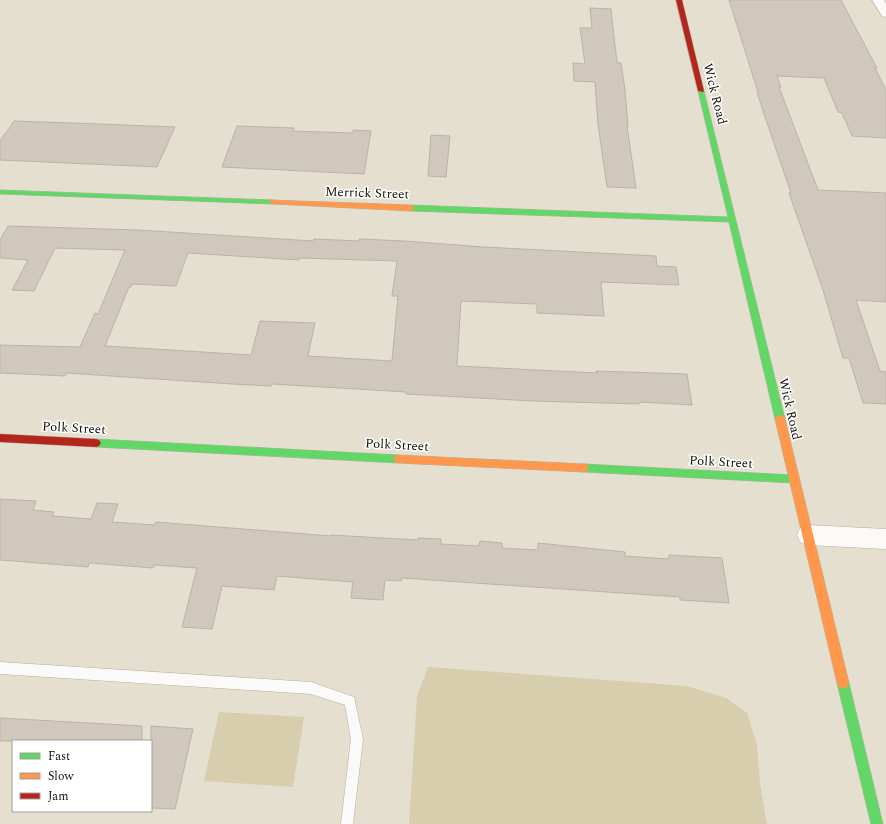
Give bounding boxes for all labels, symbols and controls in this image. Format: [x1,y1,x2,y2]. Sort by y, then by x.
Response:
street label: Wick Road [698,61,732,127]
street label: Merrick Street [325,182,410,204]
street label: Wick Road [773,376,807,442]
street label: Polk Street [42,416,107,440]
street label: Polk Street [365,433,430,457]
street label: Polk Street [689,450,754,474]
legend [12,740,152,812]
text: Fast [48,747,70,766]
text: Slow [48,767,74,786]
text: Jam [48,787,69,806]

